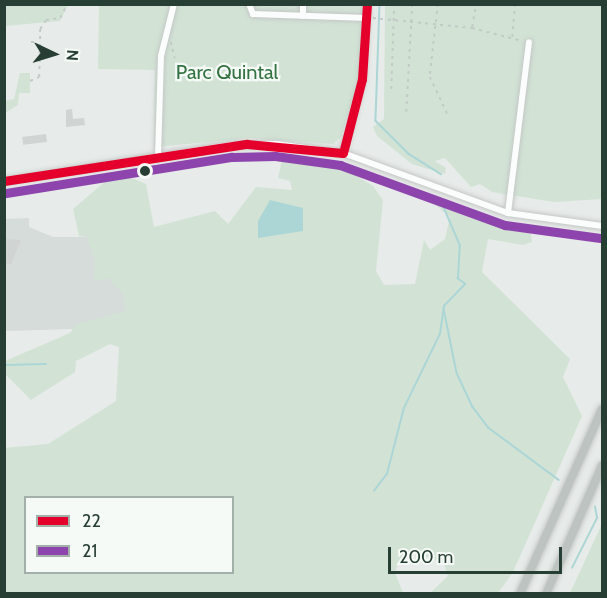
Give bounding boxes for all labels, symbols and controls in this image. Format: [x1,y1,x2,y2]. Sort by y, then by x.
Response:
north arrow [24,24,84,84]
text: N [63,49,82,62]
park label: Parc Quintal [176,60,278,84]
unlabelled marker [139,165,151,177]
legend [24,496,234,574]
text: 22 [82,510,101,532]
scale bar [391,535,565,573]
text: 21 [82,540,97,562]
text: 200 m [399,546,453,568]

